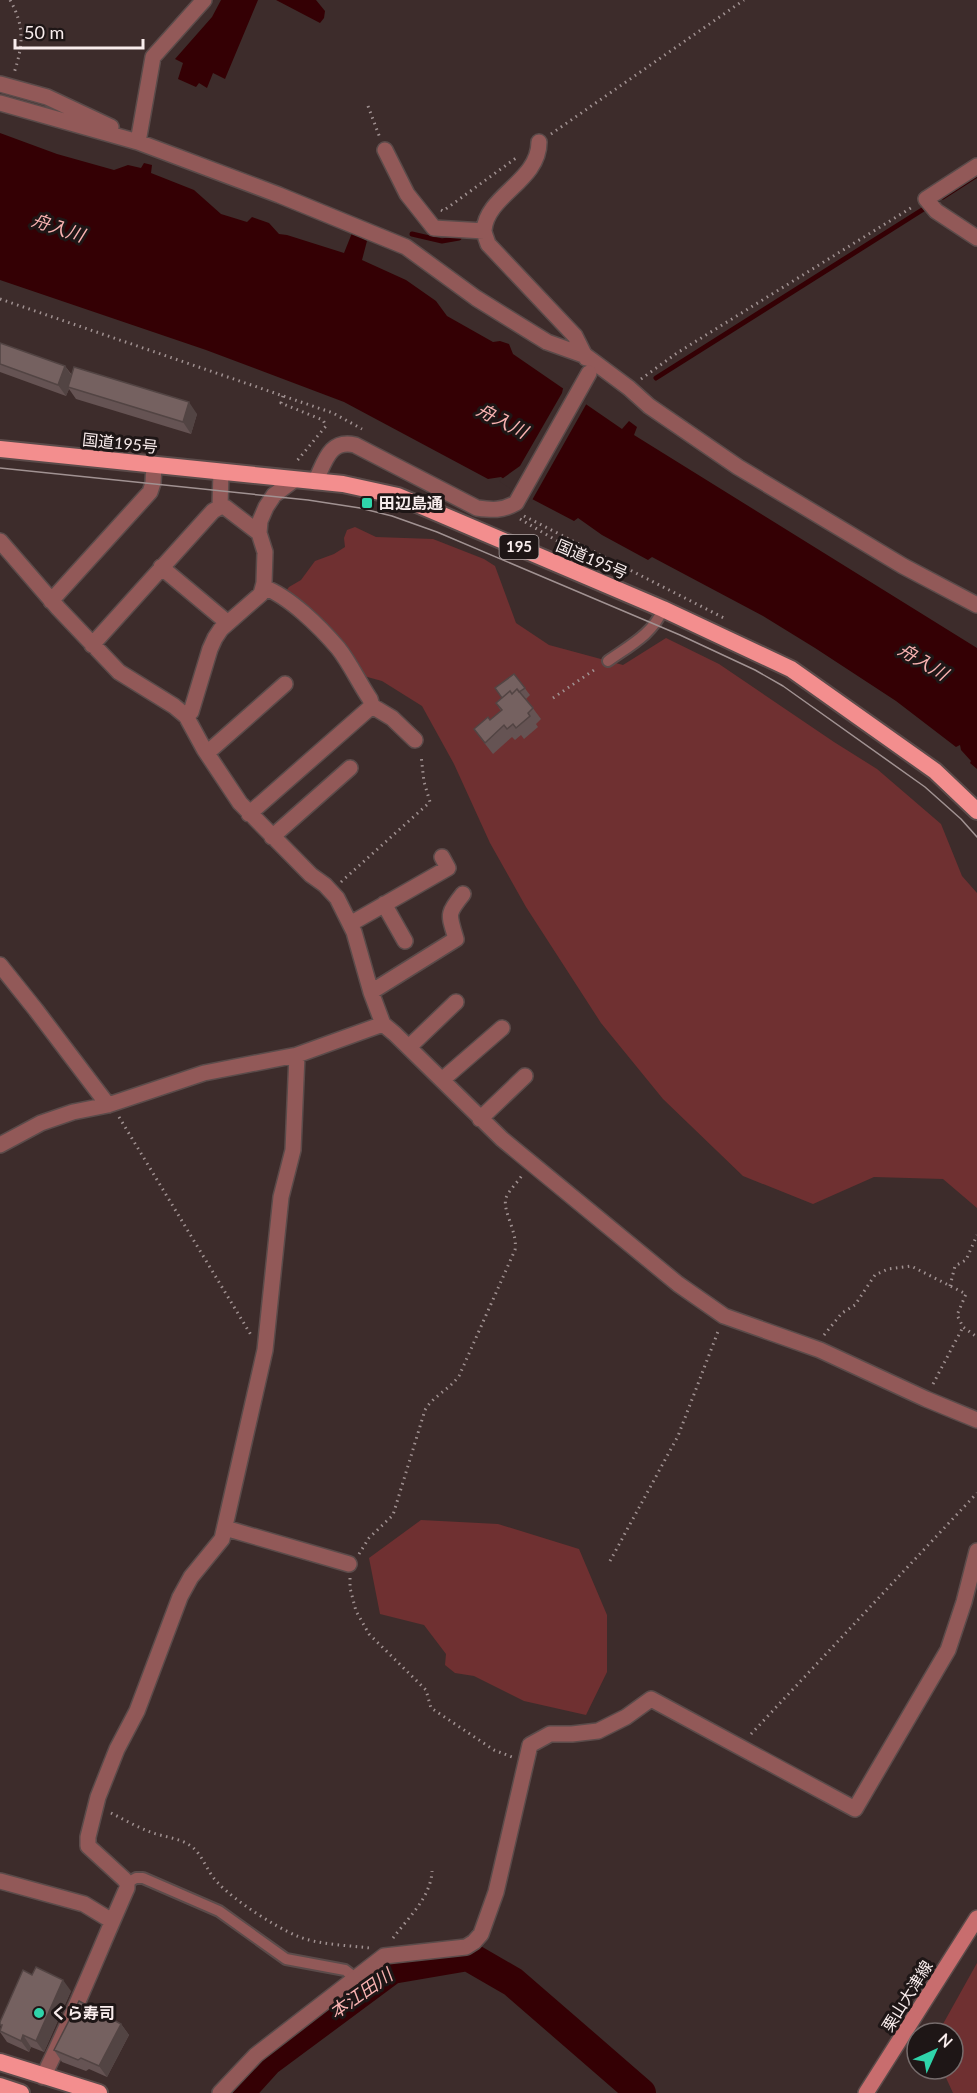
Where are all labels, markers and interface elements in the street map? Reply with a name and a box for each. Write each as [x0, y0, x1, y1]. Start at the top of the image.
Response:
scale bar [15, 12, 142, 50]
text: 50 m [24, 21, 64, 43]
water label: 舟入川 [29, 208, 89, 246]
water label: 舟入川 [473, 398, 533, 443]
street label: 国道195号 [81, 429, 159, 456]
place label: 田辺島通 [379, 493, 443, 512]
marker: 田辺島通 [360, 496, 374, 510]
road number: 195 [500, 535, 538, 559]
street label: 国道195号 [554, 535, 631, 582]
water label: 舟入川 [895, 638, 954, 686]
street label: 栗山大津線 [877, 1957, 936, 2035]
water label: 本江田川 [325, 1962, 398, 2023]
place label: くら寿司 [51, 2003, 115, 2022]
marker: くら寿司 [32, 2006, 46, 2020]
north arrow [905, 2021, 965, 2081]
text: N [935, 2029, 957, 2051]

